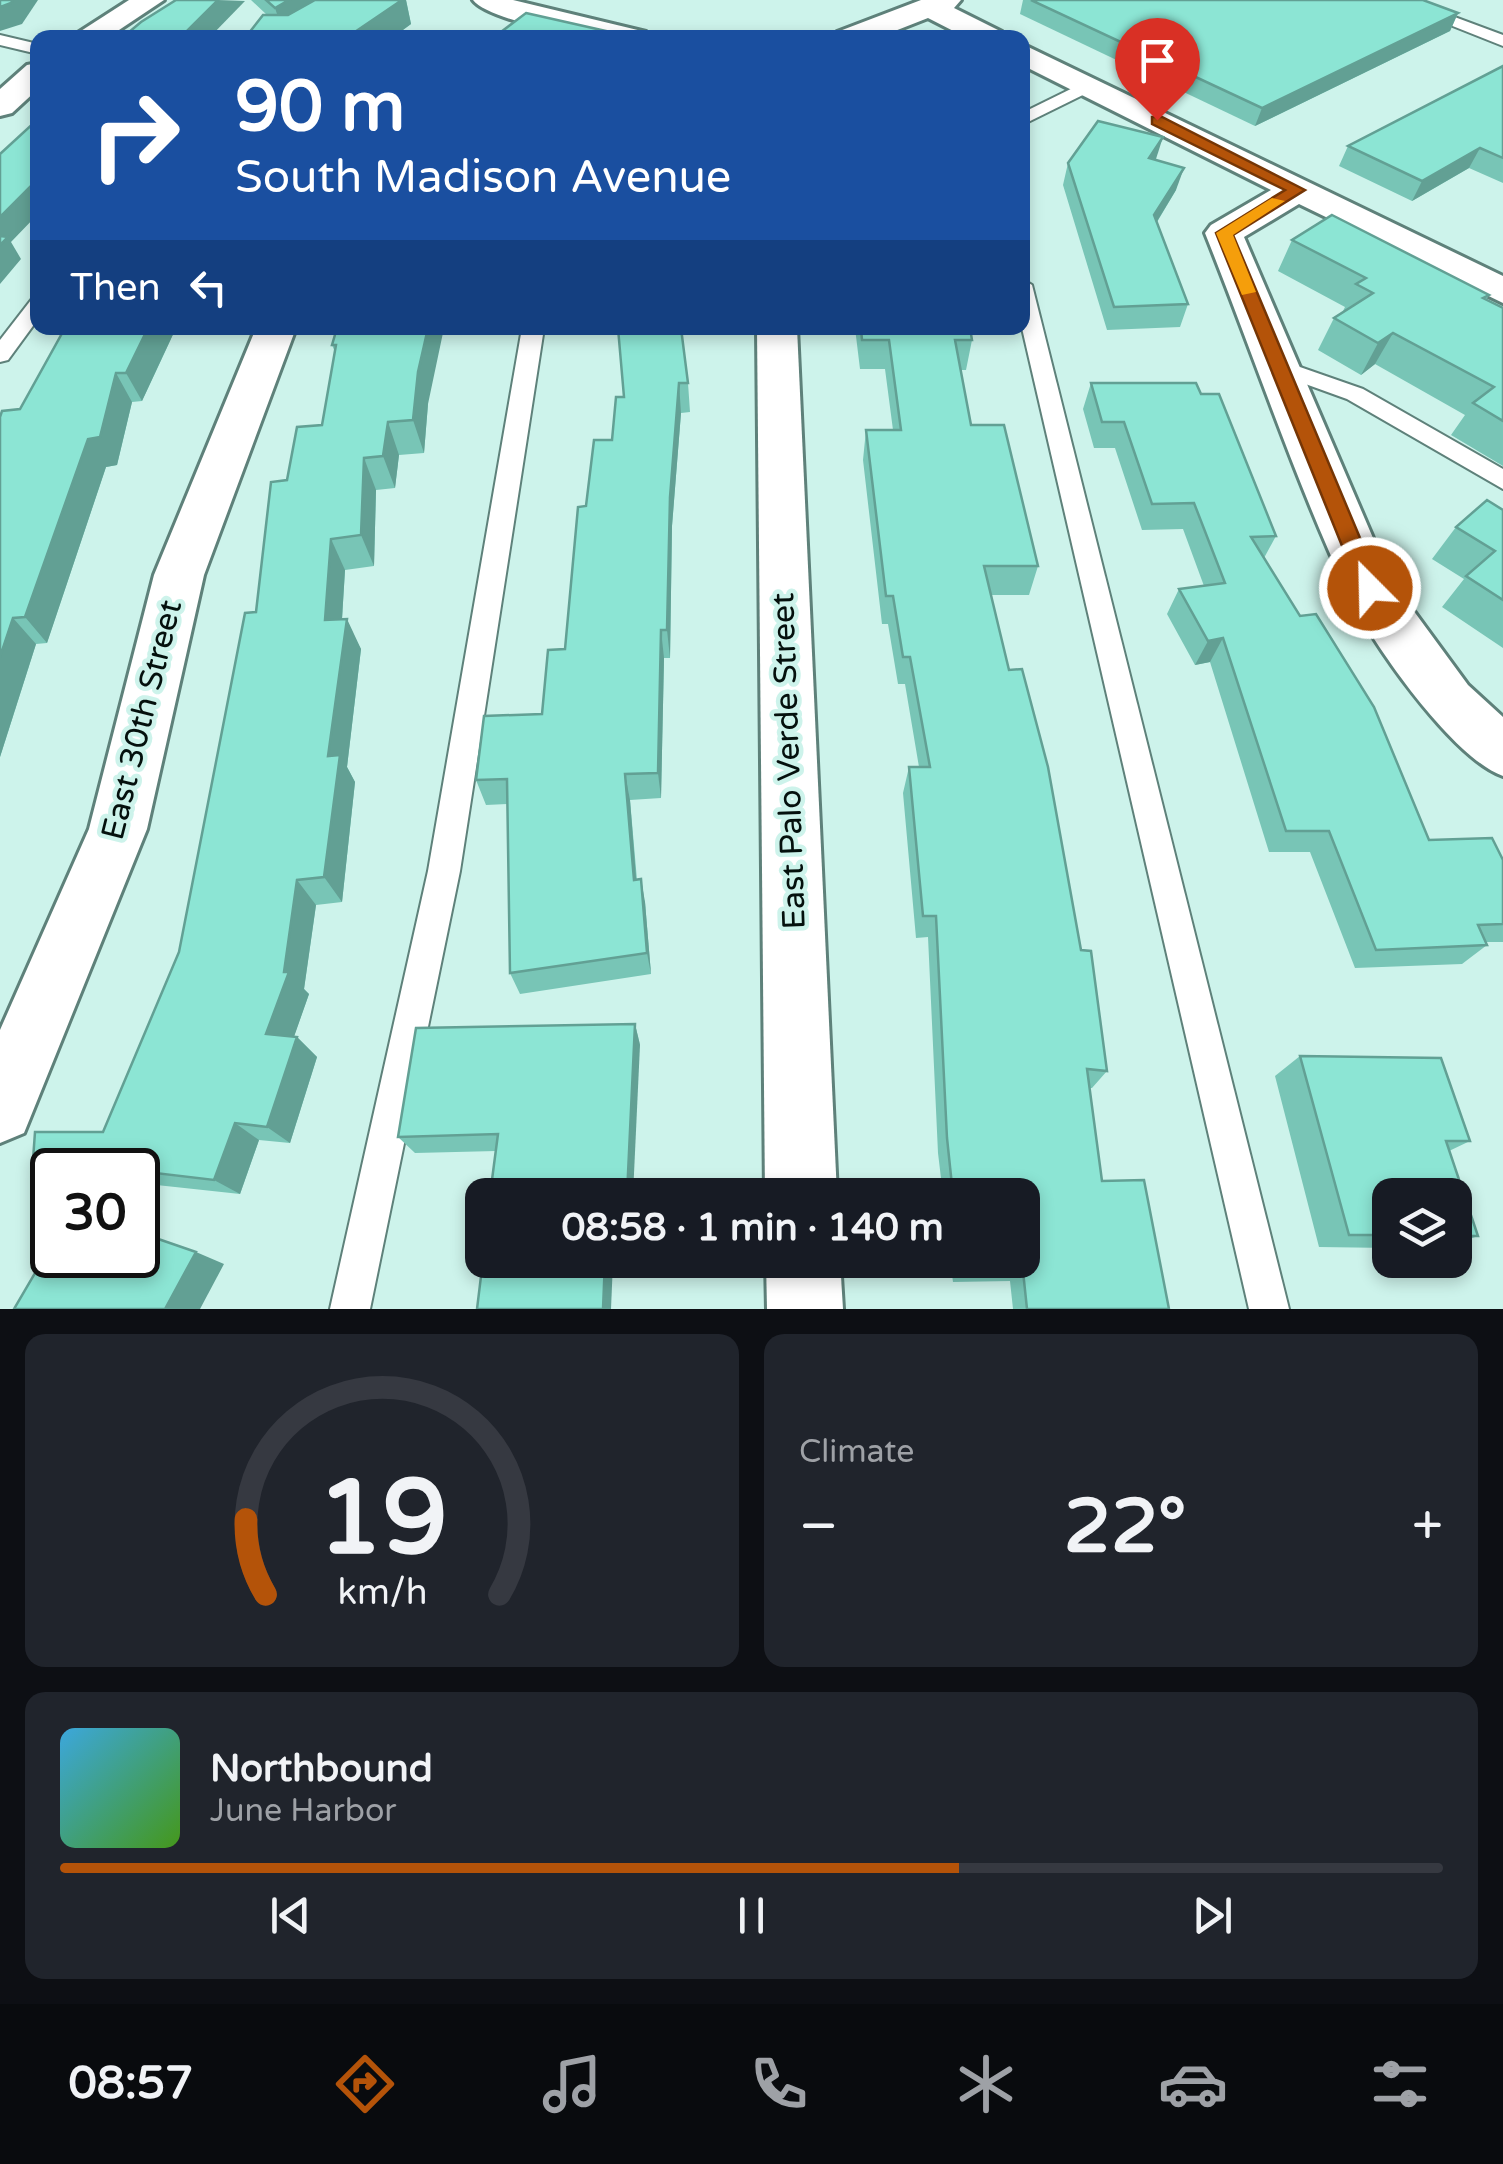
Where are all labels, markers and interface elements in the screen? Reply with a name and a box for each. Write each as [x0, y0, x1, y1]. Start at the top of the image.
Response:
pin [1115, 18, 1200, 121]
icon: arrive [1130, 33, 1185, 88]
text: 90 m [235, 66, 405, 150]
icon: right [70, 70, 200, 200]
text: South Madison Avenue [235, 151, 731, 205]
icon: left [181, 260, 236, 315]
text: Then [70, 265, 161, 311]
position arrow [1318, 536, 1422, 640]
street label: East Palo Verde Street [764, 592, 814, 930]
street label: East 30th Street [94, 596, 190, 844]
speed limit sign: 30 [30, 1148, 160, 1278]
map controls [1372, 1178, 1472, 1278]
button: layers [1372, 1178, 1472, 1278]
text: 08:58 · 1 min · 140 m [561, 1205, 944, 1251]
text: Climate [799, 1433, 914, 1471]
text: 19 [317, 1457, 447, 1582]
text: 22° [1064, 1482, 1186, 1572]
text: − [799, 1494, 838, 1560]
text: + [1412, 1494, 1443, 1560]
text: km/h [337, 1571, 427, 1614]
text: Northbound [210, 1746, 433, 1792]
text: June Harbor [210, 1792, 397, 1830]
icon: previous [263, 1888, 318, 1943]
icon: pause [724, 1888, 779, 1943]
icon: next [1185, 1888, 1240, 1943]
icon: directions [330, 2049, 400, 2119]
icon: music [537, 2049, 607, 2119]
icon: phone [744, 2049, 814, 2119]
icon: climate [951, 2049, 1021, 2119]
icon: car [1158, 2049, 1228, 2119]
icon: filters [1365, 2049, 1435, 2119]
text: 08:57 [68, 2057, 193, 2111]

